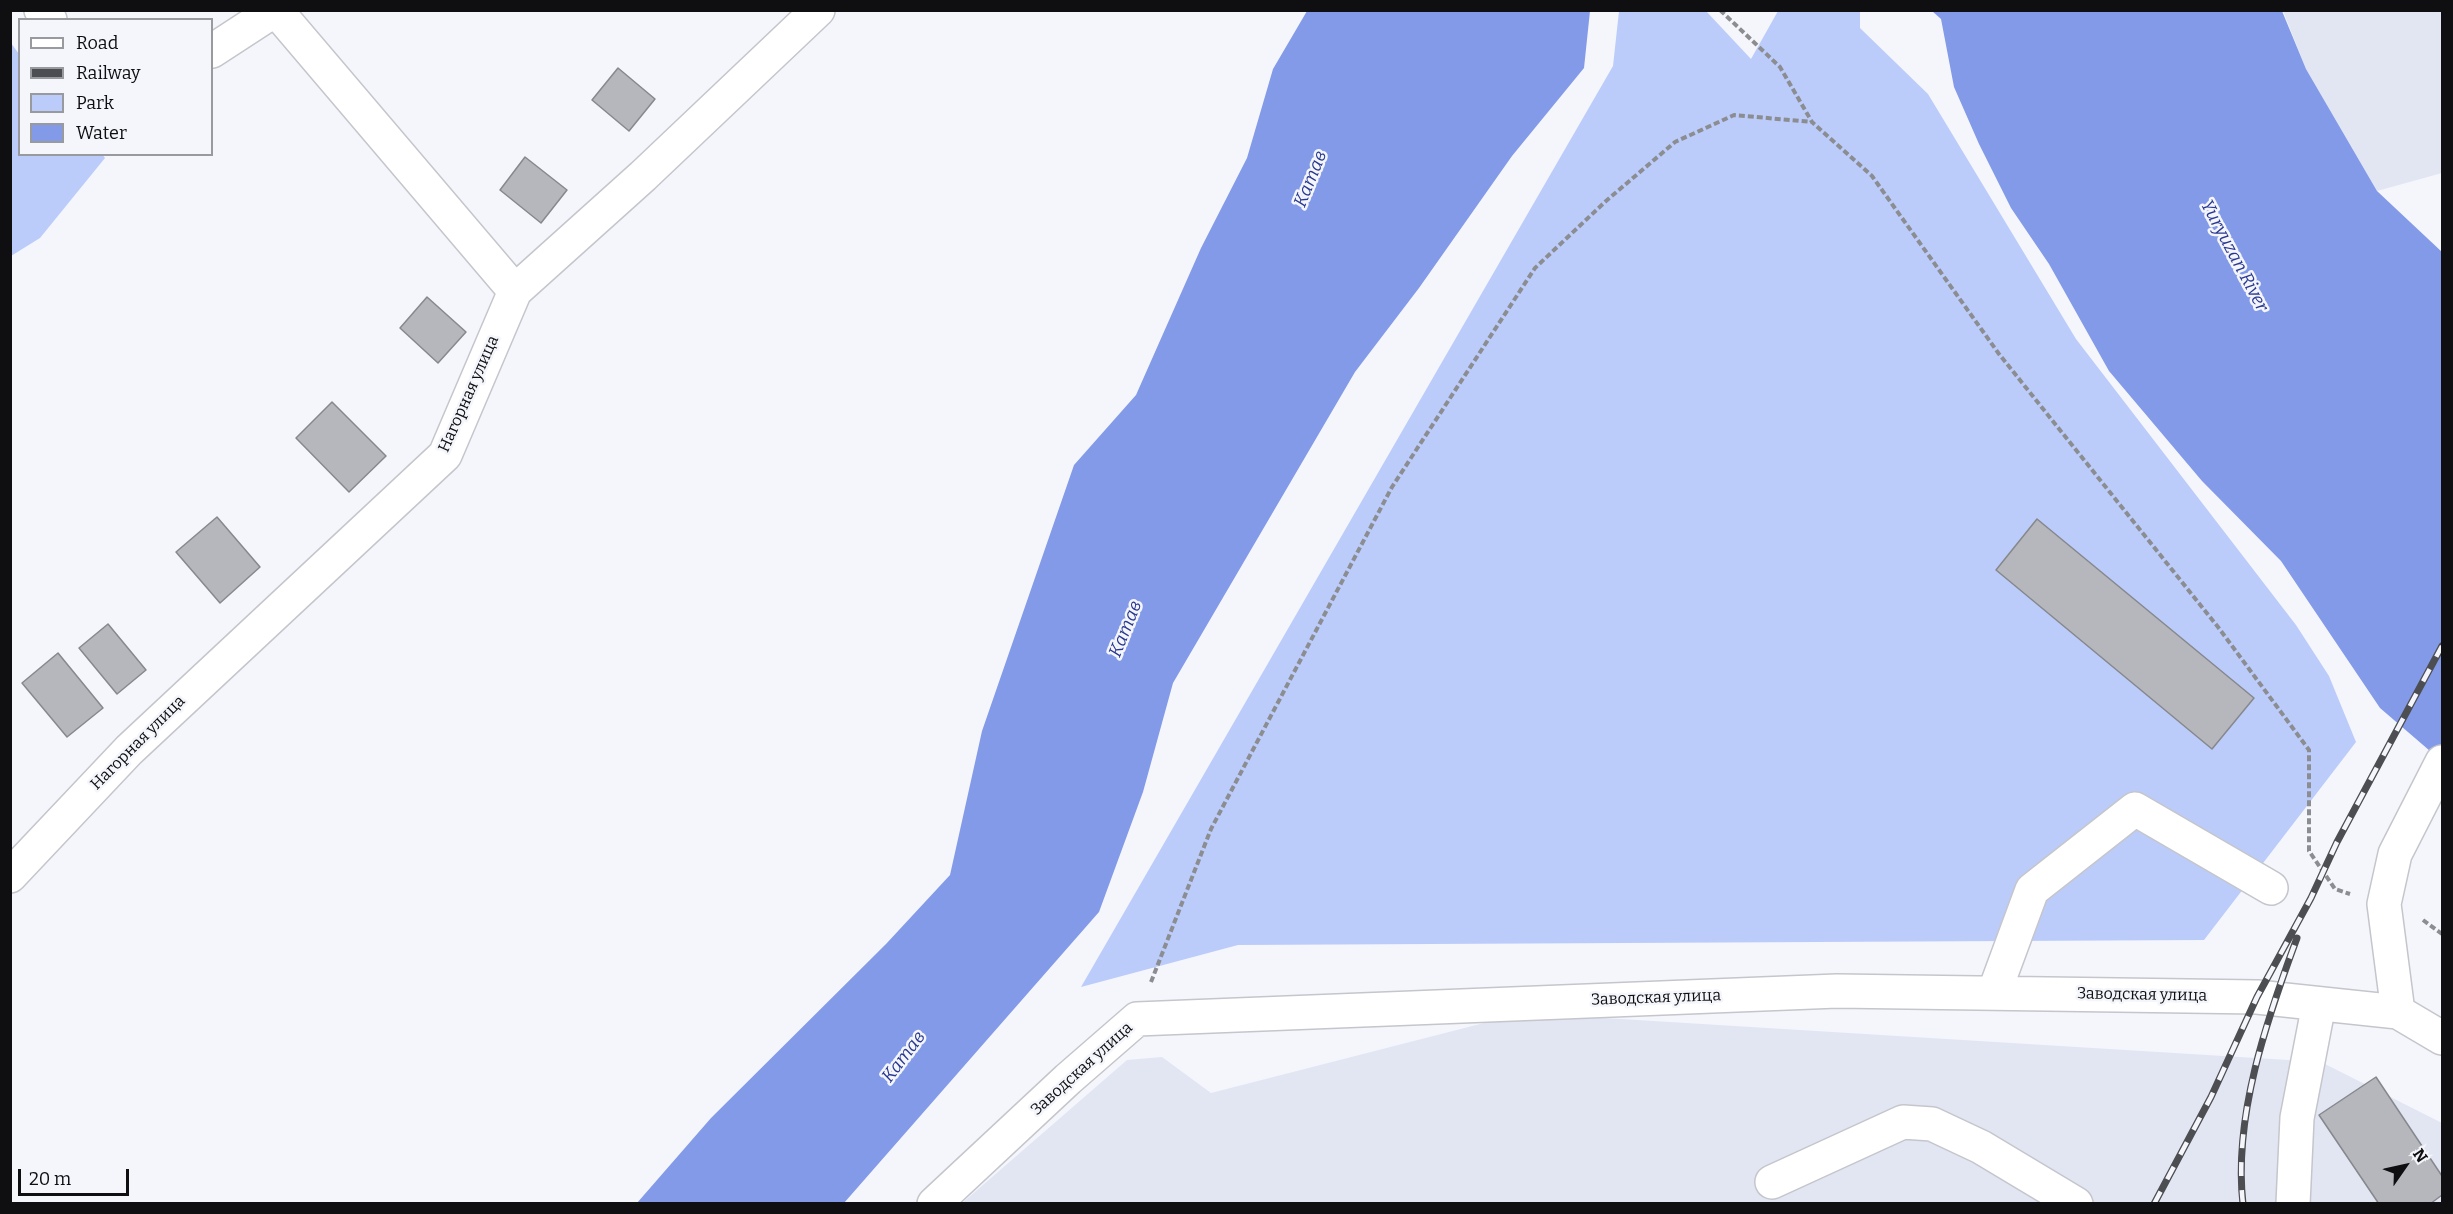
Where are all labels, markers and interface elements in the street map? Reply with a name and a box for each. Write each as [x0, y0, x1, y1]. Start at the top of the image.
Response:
legend [18, 18, 213, 156]
text: Road [76, 32, 118, 54]
text: Railway [76, 62, 140, 84]
text: Park [76, 92, 114, 114]
text: Water [76, 122, 127, 144]
water label: Катав [1290, 148, 1332, 210]
water label: Yuryuzan River [2196, 196, 2272, 316]
street label: Нагорная улица [435, 333, 503, 455]
water label: Катав [1105, 598, 1147, 660]
street label: Нагорная улица [87, 692, 189, 794]
street label: Заводская улица [2077, 984, 2207, 1006]
street label: Заводская улица [1591, 986, 1721, 1010]
street label: Заводская улица [1027, 1018, 1137, 1120]
water label: Катав [878, 1027, 930, 1087]
north arrow [2375, 1136, 2435, 1196]
text: N [2409, 1145, 2432, 1166]
scale bar [21, 1157, 132, 1195]
text: 20 m [29, 1168, 71, 1190]

